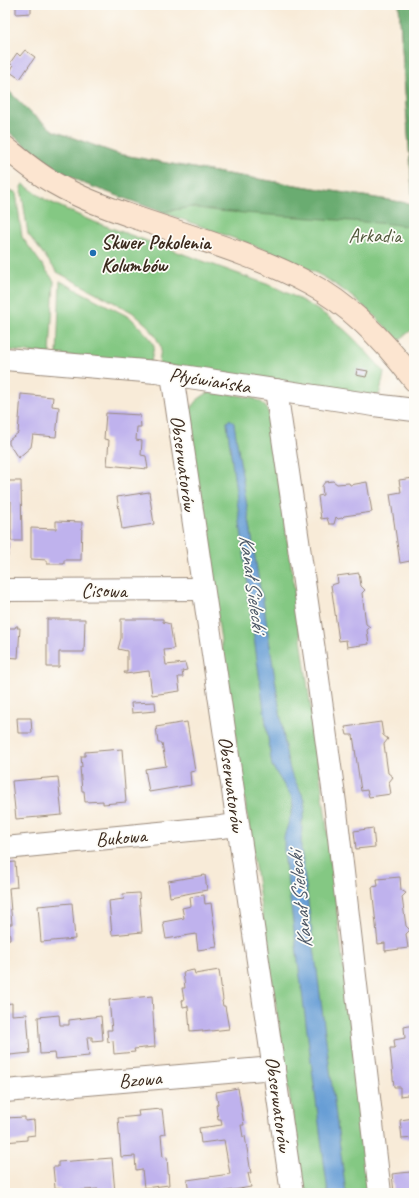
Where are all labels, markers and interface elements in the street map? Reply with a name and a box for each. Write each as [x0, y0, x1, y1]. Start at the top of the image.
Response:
park label: Arkadia [349, 223, 403, 248]
place label: Skwer Pokolenia Kolumbów [101, 230, 212, 278]
marker: Skwer Pokolenia Kolumbów [88, 248, 98, 258]
street label: Płyćwiańska [168, 362, 254, 399]
street label: Obserwatorów [164, 414, 203, 514]
water label: Kanał Sielecki [233, 533, 273, 638]
street label: Cisowa [81, 578, 129, 603]
street label: Obserwatorów [212, 735, 251, 835]
street label: Bukowa [95, 823, 149, 852]
water label: Kanał Sielecki [281, 845, 318, 950]
street label: Obserwatorów [259, 1055, 298, 1155]
street label: Bzowa [118, 1065, 164, 1094]

